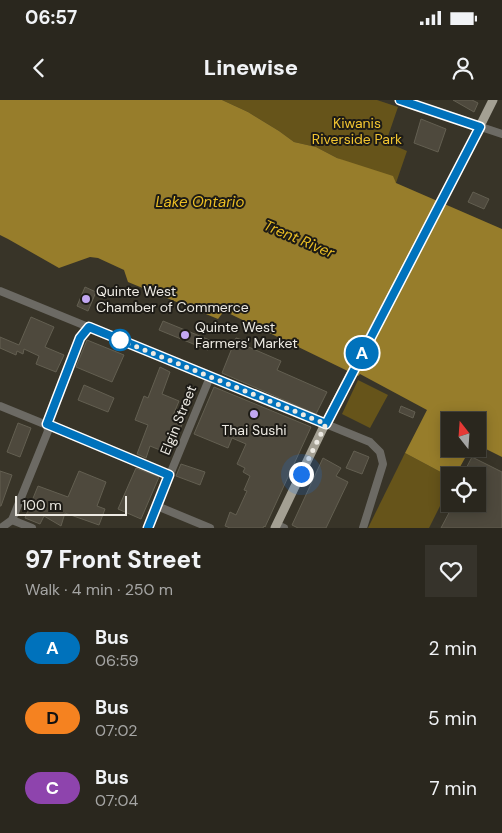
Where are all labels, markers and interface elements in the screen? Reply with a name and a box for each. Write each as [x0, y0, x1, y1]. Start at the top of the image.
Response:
text: 06:57 [25, 5, 77, 30]
text: Linewise [204, 53, 298, 82]
icon: back [25, 54, 53, 82]
icon: person [449, 54, 477, 82]
park label: Kiwanis Riverside Park [312, 114, 402, 148]
water label: Lake Ontario [156, 192, 244, 212]
water label: Trent River [261, 215, 338, 263]
place label: Quinte West Chamber of Commerce [96, 282, 249, 316]
marker: Quinte West Chamber of Commerce [80, 293, 92, 305]
place label: Quinte West Farmers' Market [195, 318, 298, 352]
unlabelled marker [109, 329, 131, 351]
marker: Quinte West Farmers' Market [179, 329, 191, 341]
line badge: A [346, 337, 378, 369]
text: A [356, 341, 368, 365]
street label: Elgin Street [156, 382, 200, 458]
marker: Thai Sushi [248, 408, 260, 420]
north arrow [441, 412, 486, 458]
map controls [441, 412, 486, 512]
place label: Thai Sushi [221, 421, 287, 439]
your location [289, 462, 314, 487]
button: locate [441, 467, 486, 512]
scale bar [15, 493, 128, 516]
text: 100 m [22, 496, 62, 514]
text: 97 Front Street [25, 544, 201, 575]
button: heart [425, 545, 477, 597]
text: Walk · 4 min · 250 m [25, 579, 173, 600]
text: Bus [95, 625, 129, 650]
text: A [46, 636, 59, 660]
text: 2 min [429, 636, 477, 661]
text: 06:59 [95, 650, 139, 671]
text: Bus [95, 695, 129, 720]
text: D [46, 706, 59, 730]
text: 5 min [428, 706, 477, 731]
text: 07:02 [95, 720, 138, 741]
text: Bus [95, 765, 129, 790]
text: C [46, 776, 59, 800]
text: 7 min [429, 776, 477, 801]
text: 07:04 [95, 790, 138, 811]

